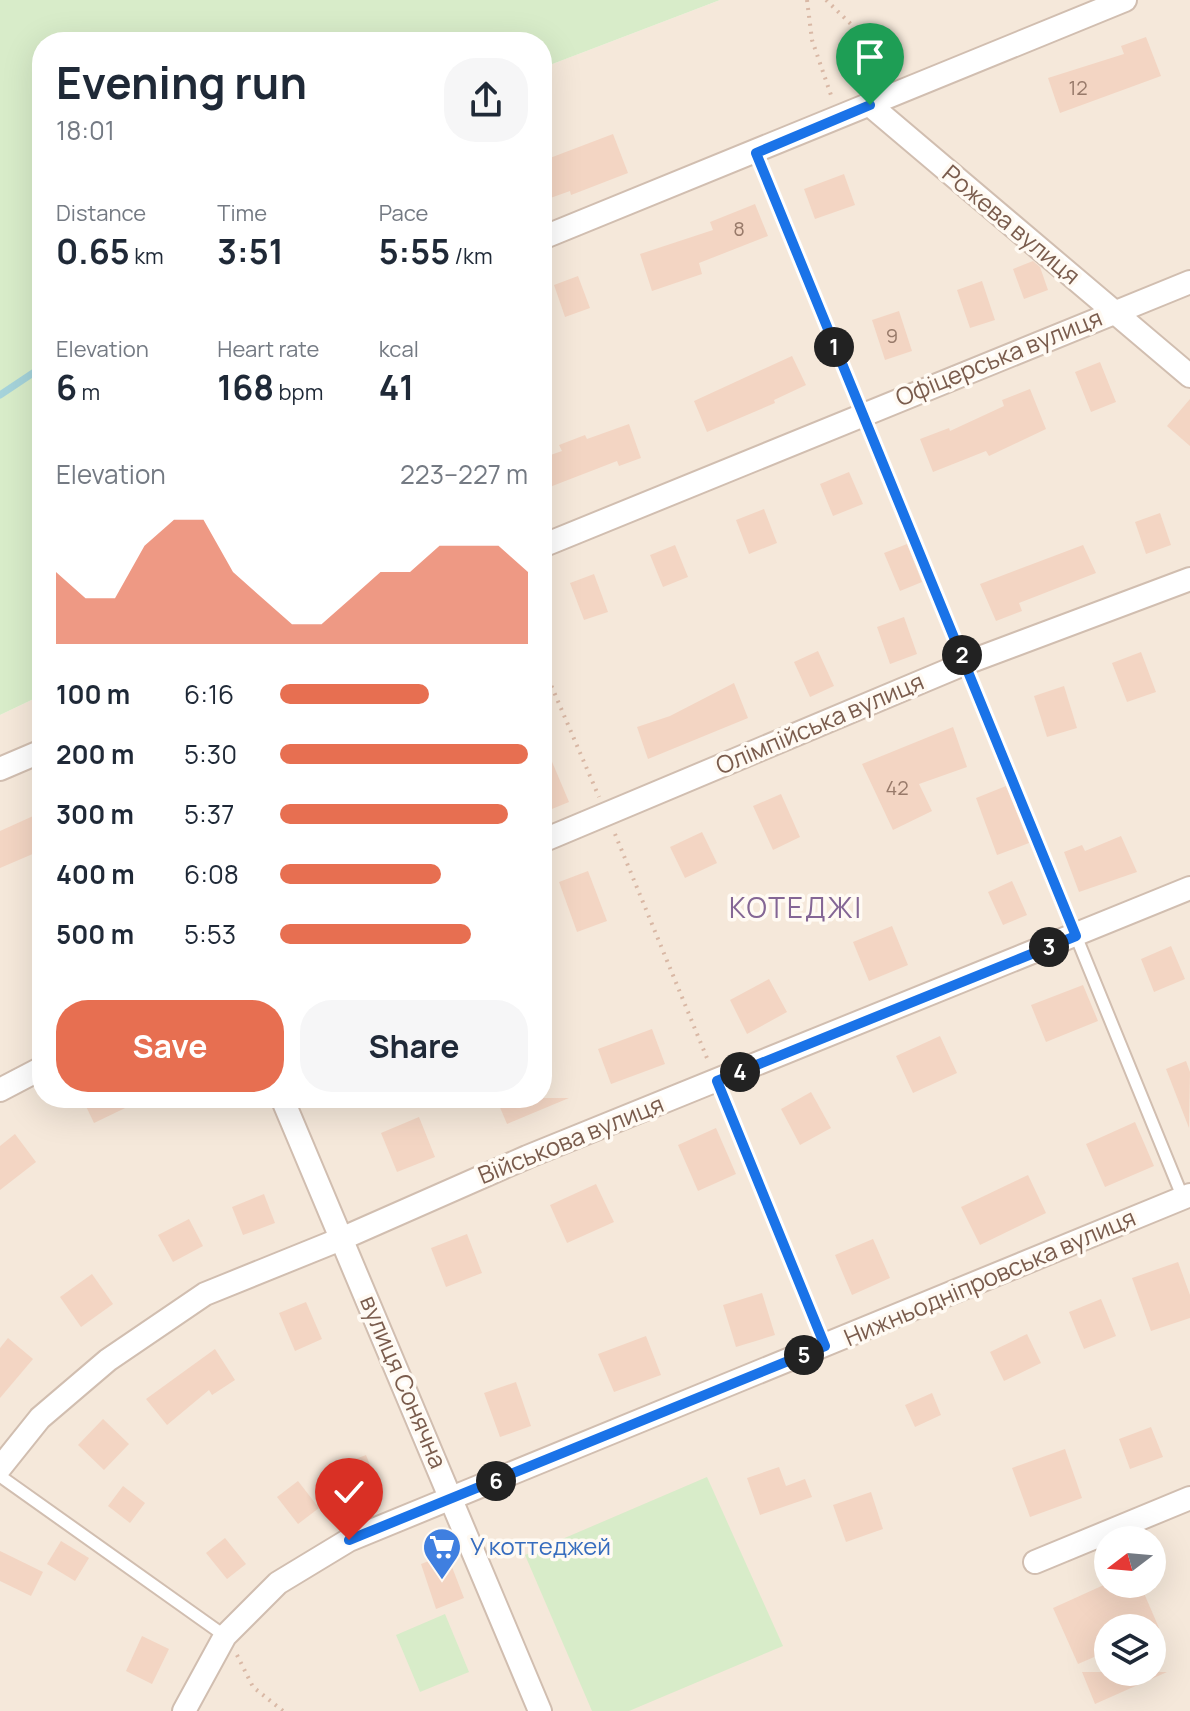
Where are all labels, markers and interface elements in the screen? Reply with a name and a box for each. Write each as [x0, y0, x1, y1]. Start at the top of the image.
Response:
pin [836, 23, 904, 105]
icon: arrive [848, 35, 892, 79]
text: Evening run [56, 52, 307, 112]
button: share [444, 58, 528, 142]
house number: 12 [1068, 74, 1088, 101]
text: 18:01 [56, 112, 115, 148]
street label: Рожева вулиця [936, 156, 1088, 291]
text: Distance [56, 198, 146, 228]
text: Time [217, 198, 267, 228]
text: Pace [379, 198, 428, 228]
house number: 8 [733, 215, 745, 242]
text: 0.65 [56, 228, 130, 274]
text: 3:51 [217, 228, 284, 274]
text: 5:55 [379, 228, 450, 274]
text: km [130, 241, 164, 271]
text: /km [450, 241, 493, 271]
street label: Офіцерська вулиця [890, 300, 1107, 413]
house number: 9 [886, 322, 898, 349]
pin: 1 [814, 327, 854, 367]
text: 1 [829, 332, 839, 362]
text: Elevation [56, 334, 149, 364]
text: Heart rate [217, 334, 319, 364]
text: kcal [379, 334, 419, 364]
text: 6 [56, 364, 77, 410]
text: 168 [217, 364, 274, 410]
text: 41 [379, 364, 414, 410]
text: m [77, 377, 100, 407]
text: bpm [274, 377, 323, 407]
text: Elevation [56, 456, 166, 492]
text: 223–227 m [400, 456, 528, 492]
pin: 2 [942, 635, 982, 675]
text: 2 [955, 640, 969, 670]
street label: Олімпійська вулиця [710, 664, 929, 781]
text: 100 m [56, 676, 130, 712]
text: 6:16 [184, 676, 234, 712]
text: 200 m [56, 736, 134, 772]
text: 5:30 [184, 736, 237, 772]
house number: 42 [885, 774, 909, 801]
text: 300 m [56, 796, 134, 832]
text: 5:37 [184, 796, 234, 832]
text: 400 m [56, 856, 135, 892]
text: 6:08 [184, 856, 239, 892]
district label: КОТЕДЖІ [729, 888, 863, 926]
text: 500 m [56, 916, 134, 952]
text: 5:53 [184, 916, 236, 952]
pin: 3 [1029, 927, 1069, 967]
text: 3 [1043, 932, 1055, 962]
button: Save [56, 1000, 284, 1092]
button: Share [300, 1000, 528, 1092]
pin: 4 [720, 1052, 760, 1092]
text: 4 [733, 1057, 747, 1087]
street label: Військова вулиця [473, 1086, 668, 1191]
street label: Нижньодніпровська вулиця [839, 1200, 1140, 1353]
street label: вулиця Сонячна [353, 1290, 456, 1473]
pin: 5 [784, 1335, 824, 1375]
text: 5 [798, 1340, 810, 1370]
pin [315, 1458, 383, 1540]
pin: 6 [476, 1461, 516, 1501]
text: 6 [489, 1466, 503, 1496]
icon: check [327, 1470, 371, 1514]
supermarket icon: У коттеджей [421, 1526, 463, 1581]
north arrow [1094, 1526, 1166, 1598]
map controls [1094, 1526, 1166, 1686]
place label: У коттеджей [470, 1529, 611, 1562]
button: layers [1094, 1614, 1166, 1686]

